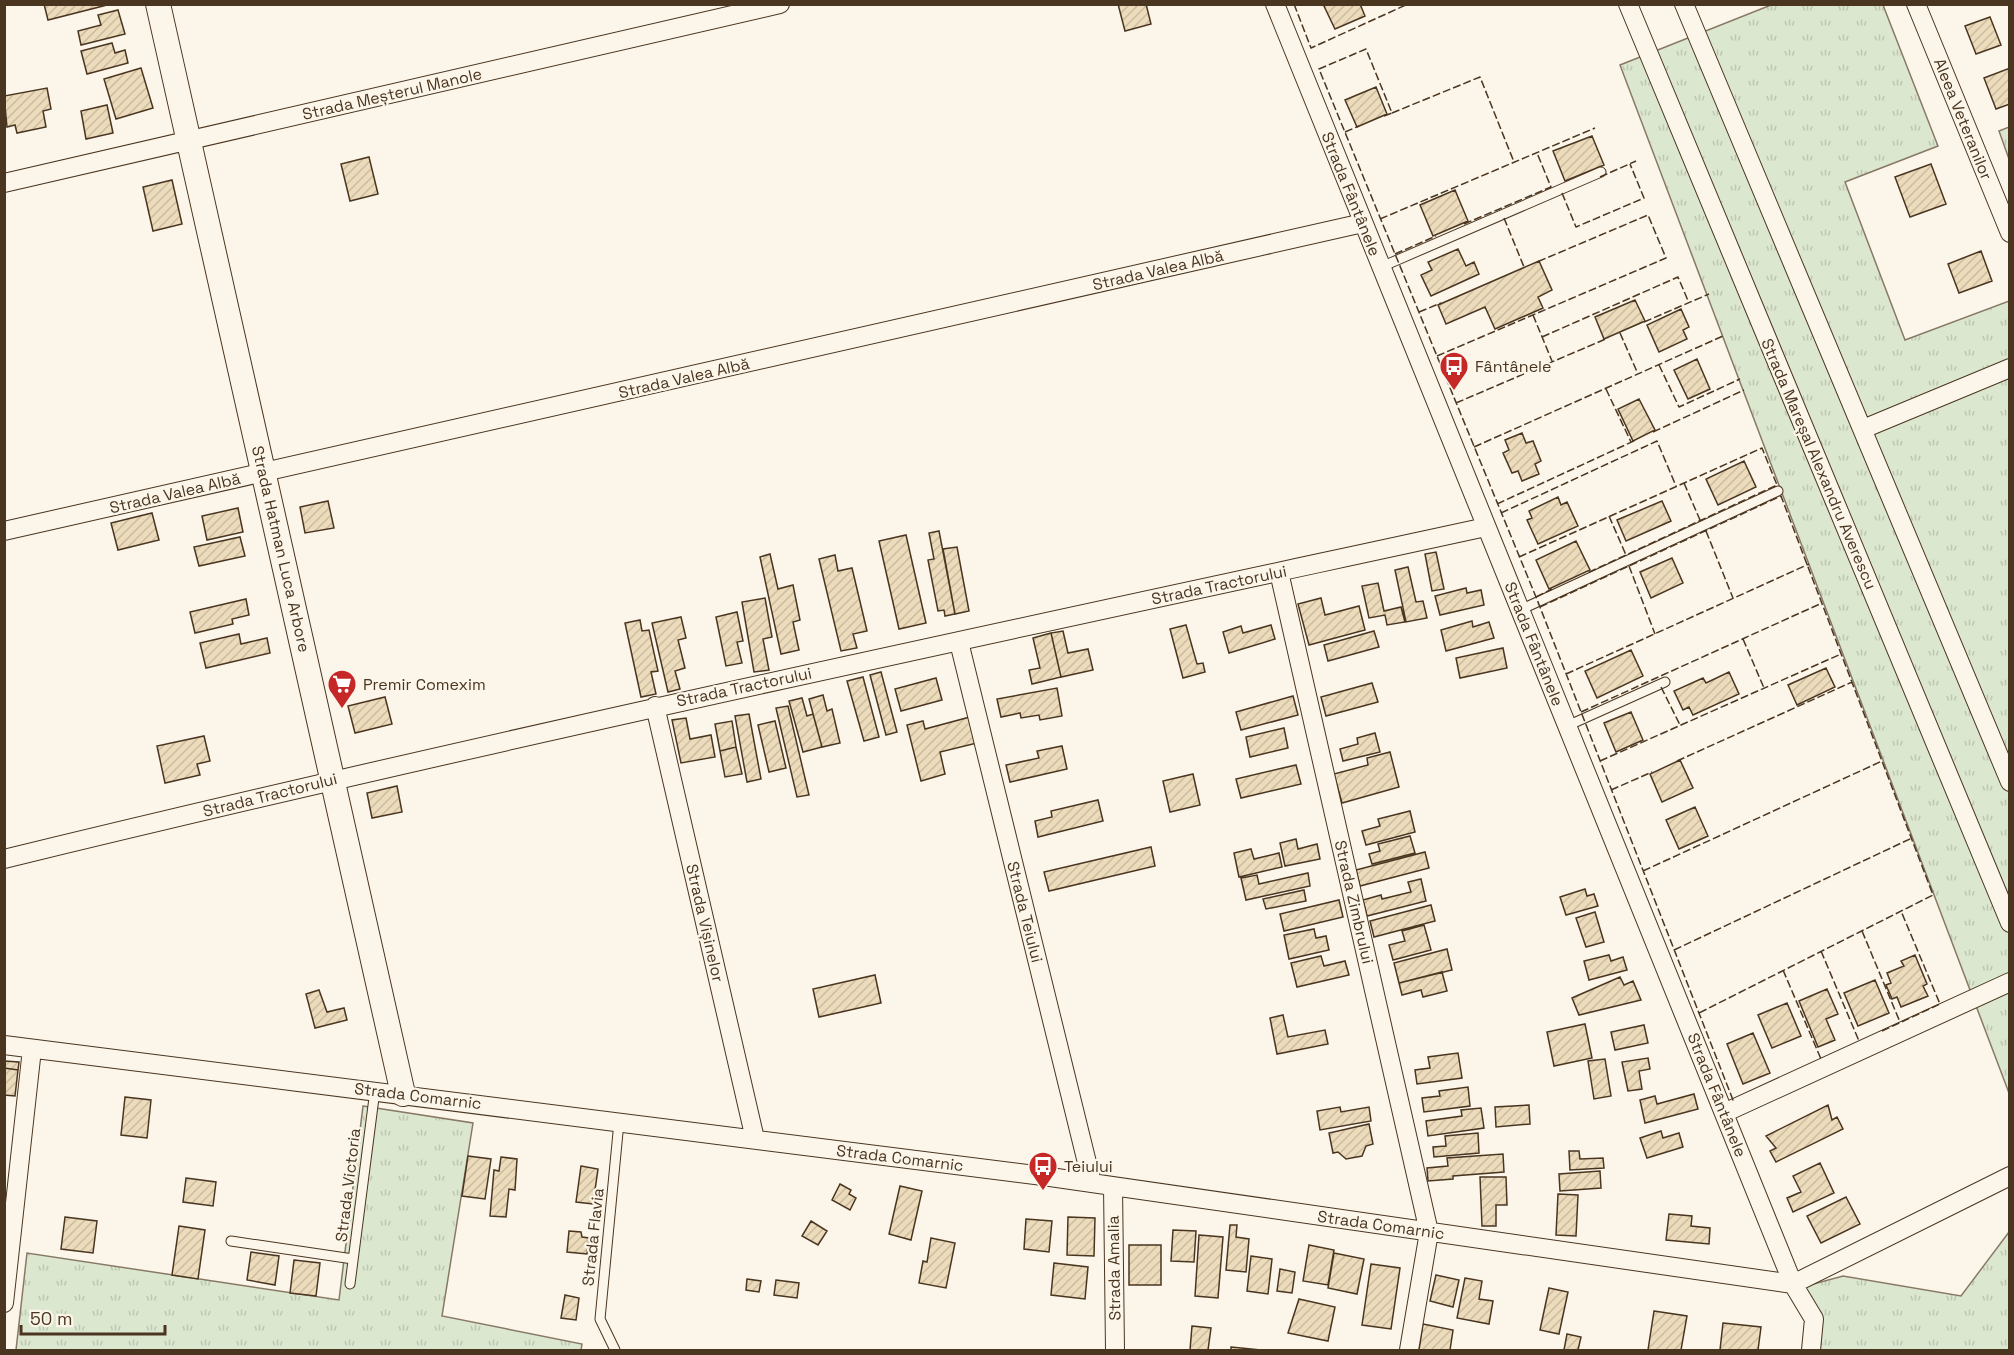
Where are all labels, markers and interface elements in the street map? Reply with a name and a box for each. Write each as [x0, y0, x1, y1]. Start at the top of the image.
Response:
street label: Aleea Veteranilor [1929, 55, 1997, 183]
street label: Strada Meșterul Manole [300, 63, 484, 125]
street label: Strada Fântânele [1317, 129, 1385, 259]
street label: Strada Valea Albă [1090, 245, 1226, 295]
street label: Strada Mareșal Alexandru Averescu [1756, 335, 1882, 593]
bus stop icon: Fântânele [1438, 350, 1470, 392]
street label: Strada Valea Albă [616, 353, 752, 403]
place label: Fântânele [1475, 356, 1552, 377]
street label: Strada Hatman Luca Arbore [247, 444, 315, 654]
street label: Strada Valea Albă [107, 468, 243, 518]
street label: Strada Tractorului [1149, 560, 1289, 610]
street label: Strada Fântânele [1500, 579, 1568, 709]
street label: Strada Tractorului [674, 662, 814, 712]
supermarket icon: Premir Comexim [326, 668, 358, 710]
place label: Premir Comexim [363, 674, 486, 695]
street label: Strada Tractorului [201, 768, 339, 822]
street label: Strada Zimbrului [1330, 838, 1378, 966]
street label: Strada Teiului [1002, 859, 1048, 965]
street label: Strada Vișinelor [681, 862, 729, 984]
street label: Strada Fântânele [1683, 1030, 1751, 1160]
street label: Strada Comarnic [353, 1078, 483, 1114]
street label: Strada Victoria [331, 1127, 365, 1243]
street label: Strada Comarnic [835, 1140, 965, 1176]
bus stop icon: Teiului [1027, 1150, 1059, 1192]
place label: Teiului [1064, 1156, 1113, 1177]
street label: Strada Flavia [577, 1187, 609, 1287]
street label: Strada Comarnic [1316, 1206, 1446, 1244]
street label: Strada Amalia [1103, 1215, 1125, 1321]
scale bar [21, 1298, 165, 1336]
text: 50 m [30, 1307, 72, 1330]

